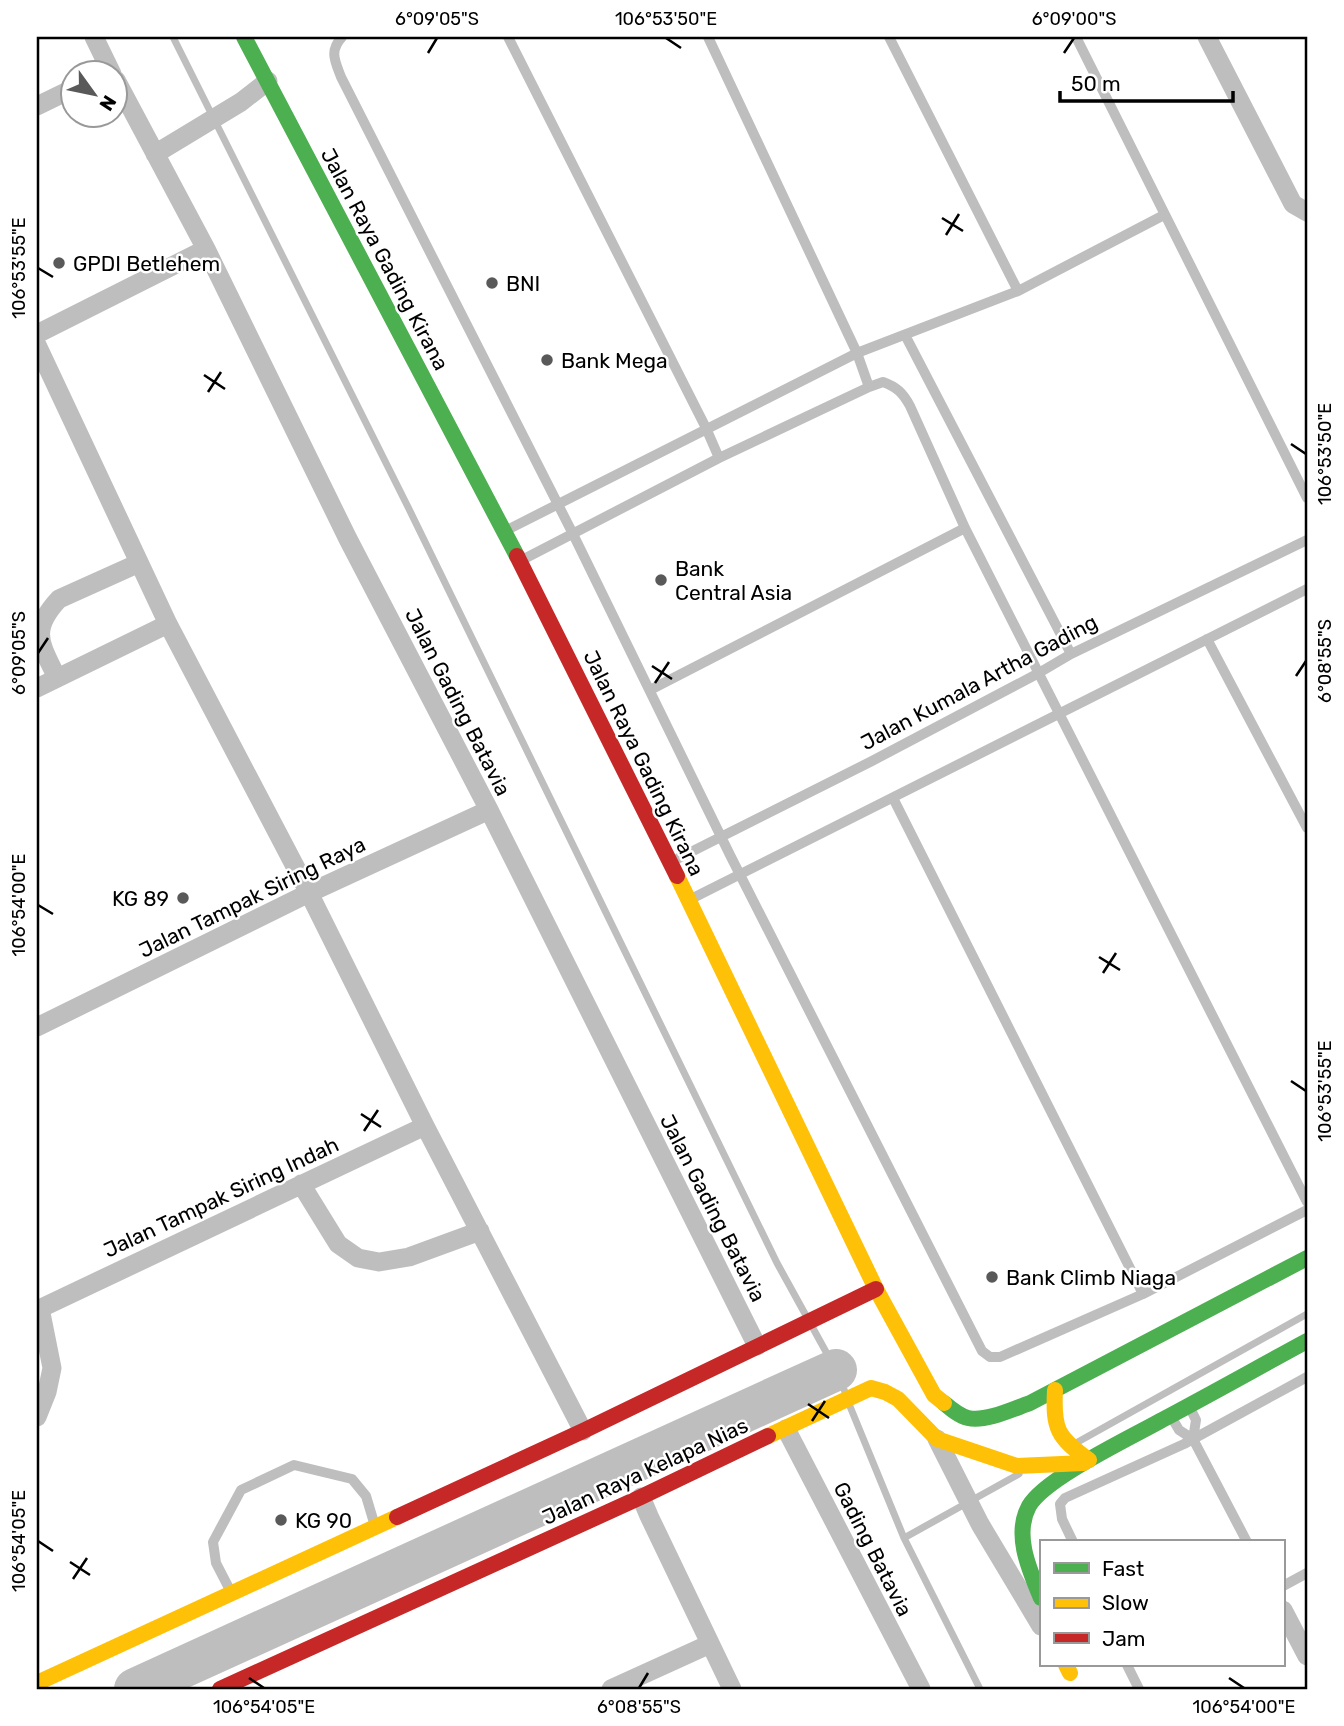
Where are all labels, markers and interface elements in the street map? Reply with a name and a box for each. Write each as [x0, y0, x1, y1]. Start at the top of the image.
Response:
text: 6°09'05"S [395, 8, 479, 30]
text: 106°53'50"E [615, 8, 717, 30]
text: 6°09'00"S [1032, 8, 1116, 30]
north arrow [60, 60, 130, 130]
scale bar [1060, 60, 1234, 104]
text: 50 m [1071, 71, 1121, 96]
text: N [94, 91, 121, 115]
street label: Jalan Raya Gading Kirana [316, 144, 454, 374]
text: 106°53'55"E [8, 217, 30, 319]
place label: GPDI Betlehem [73, 251, 220, 276]
marker: GPDI Betlehem [51, 255, 67, 271]
place label: BNI [506, 271, 540, 296]
marker: BNI [484, 275, 500, 291]
place label: Bank Mega [561, 348, 668, 373]
marker: Bank Mega [539, 352, 555, 368]
text: 106°53'50"E [1314, 403, 1336, 505]
place label: Bank Central Asia [675, 556, 792, 605]
marker: Bank Central Asia [653, 572, 669, 588]
street label: Jalan Gading Batavia [400, 604, 516, 800]
street label: Jalan Kumala Artha Gading [856, 609, 1102, 755]
text: 6°09'05"S [8, 611, 30, 695]
text: 6°08'55"S [1314, 619, 1336, 703]
street label: Jalan Raya Gading Kirana [578, 646, 710, 880]
street label: Jalan Tampak Siring Raya [135, 831, 369, 963]
text: 106°54'00"E [8, 854, 30, 956]
place label: KG 89 [112, 886, 169, 911]
marker: KG 89 [175, 890, 191, 906]
text: 106°53'55"E [1314, 1040, 1336, 1142]
street label: Jalan Gading Batavia [655, 1110, 771, 1306]
street label: Jalan Tampak Siring Indah [100, 1132, 342, 1262]
place label: Bank Climb Niaga [1006, 1265, 1176, 1290]
marker: Bank Climb Niaga [984, 1269, 1000, 1285]
street label: Jalan Raya Kelapa Nias [538, 1412, 752, 1530]
street label: Gading Batavia [828, 1478, 918, 1620]
text: 106°54'05"E [8, 1490, 30, 1592]
place label: KG 90 [295, 1508, 352, 1533]
marker: KG 90 [273, 1512, 289, 1528]
legend [1040, 1540, 1284, 1666]
text: Fast [1102, 1556, 1144, 1581]
text: Slow [1102, 1590, 1149, 1615]
text: Jam [1102, 1626, 1146, 1651]
text: 106°54'05"E [213, 1696, 315, 1718]
text: 6°08'55"S [597, 1696, 681, 1718]
text: 106°54'00"E [1193, 1696, 1295, 1718]

